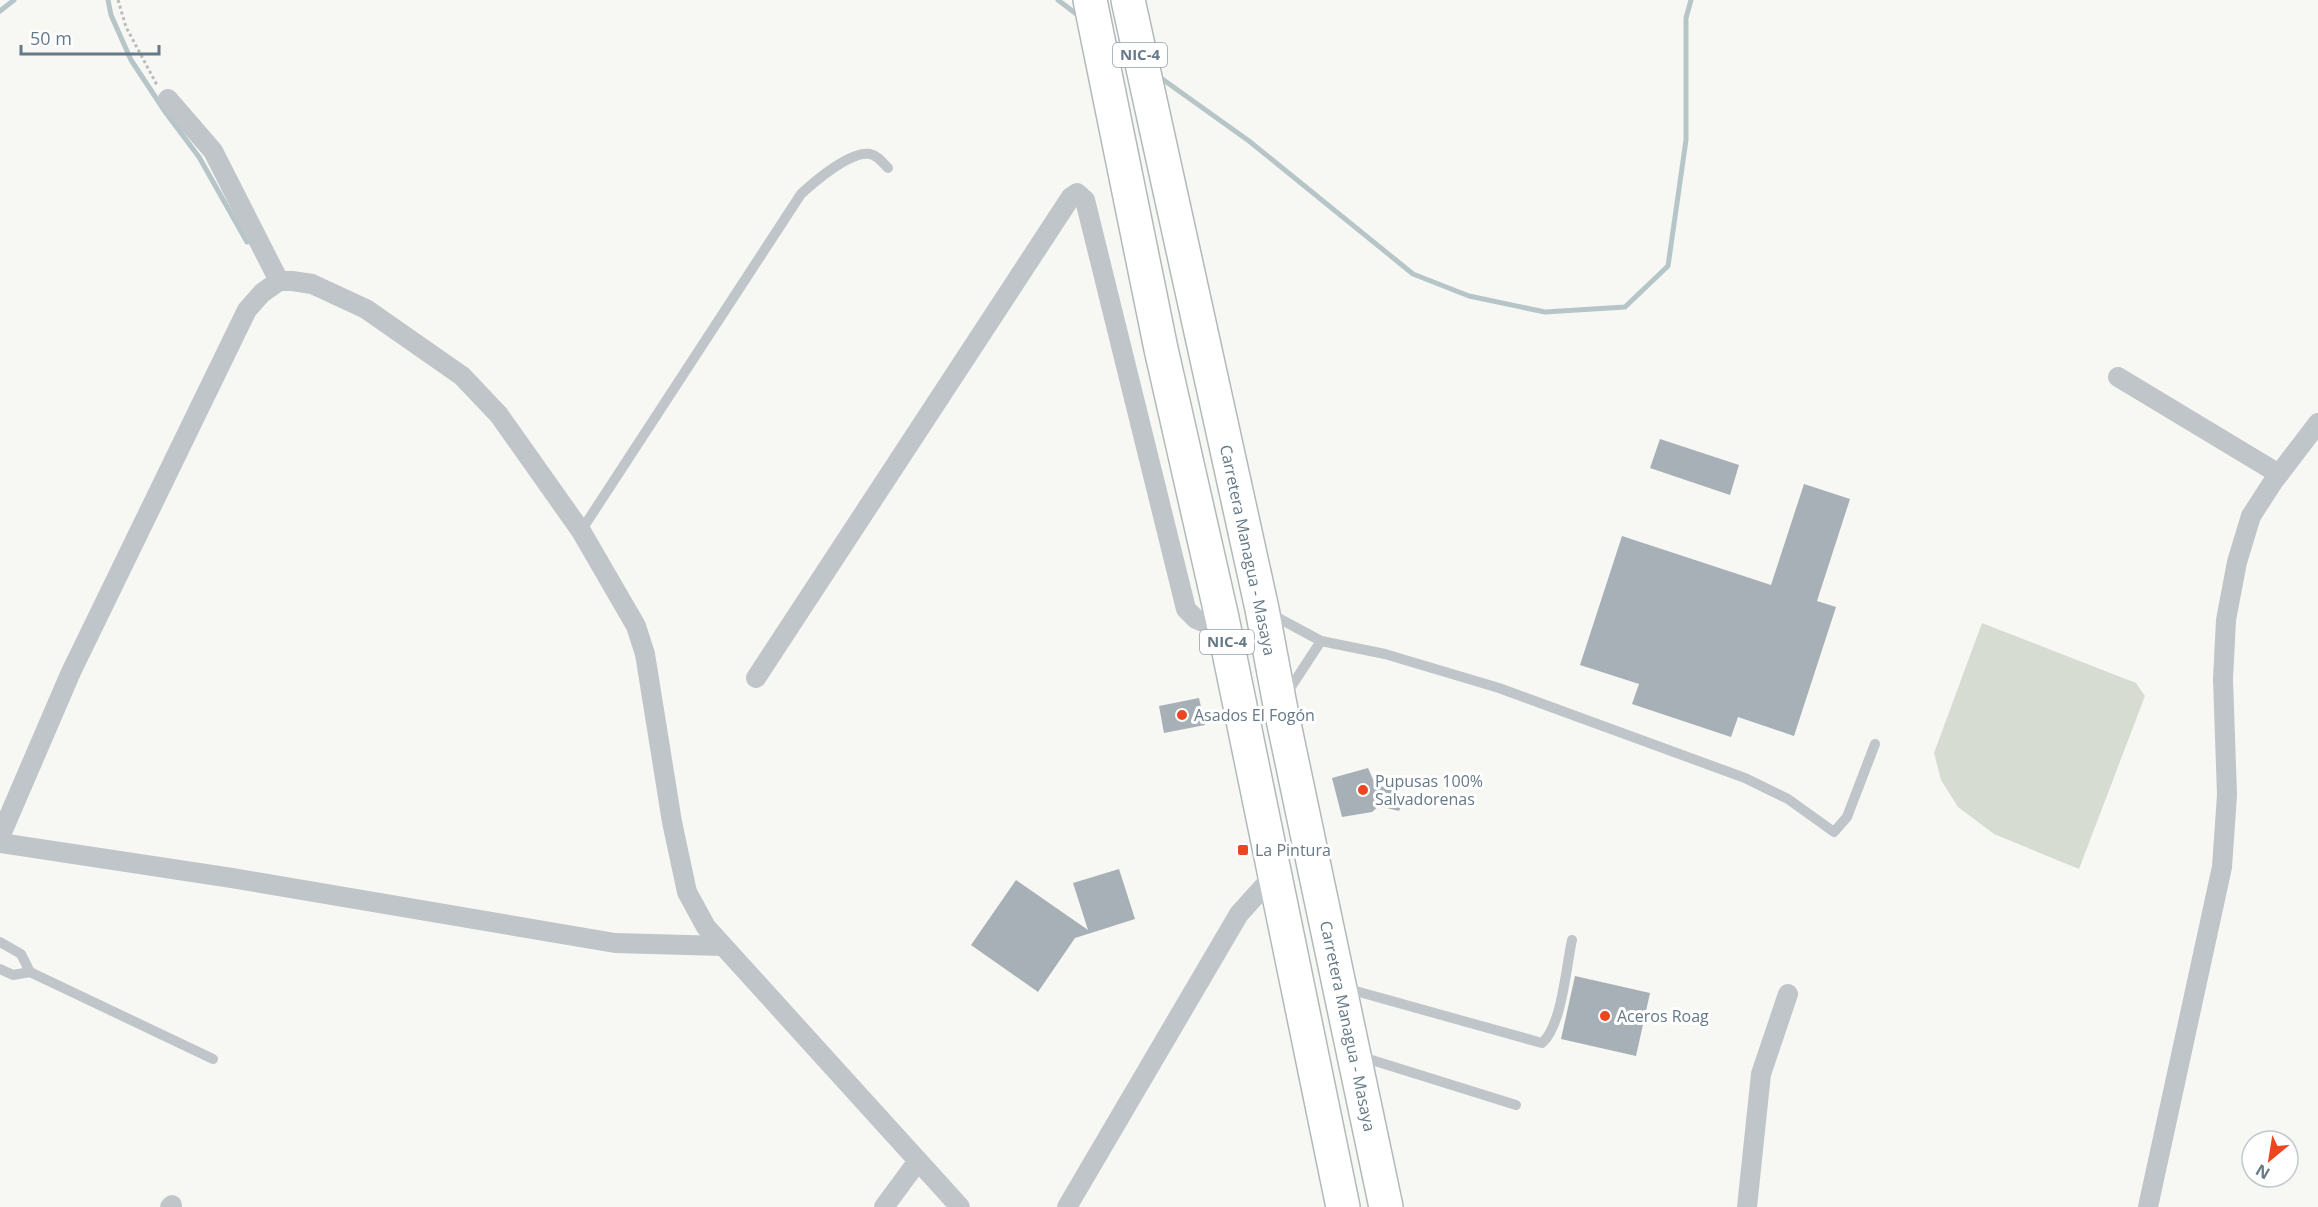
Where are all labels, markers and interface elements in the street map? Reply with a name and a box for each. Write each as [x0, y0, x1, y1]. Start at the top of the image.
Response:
scale bar [21, 18, 159, 56]
text: 50 m [30, 26, 72, 50]
road number: NIC-4 [1113, 43, 1167, 67]
street label: Carretera Managua - Masaya [1215, 443, 1281, 657]
road number: NIC-4 [1200, 630, 1254, 654]
place label: Asados El Fogón [1194, 704, 1315, 726]
marker: Asados El Fogón [1175, 708, 1189, 722]
place label: Pupusas 100% Salvadorenas [1375, 770, 1483, 810]
marker: Pupusas 100% Salvadorenas [1356, 783, 1370, 797]
place label: La Pintura [1255, 839, 1331, 861]
marker: La Pintura [1236, 843, 1250, 857]
street label: Carretera Managua - Masaya [1315, 919, 1381, 1133]
place label: Aceros Roag [1617, 1005, 1709, 1027]
marker: Aceros Roag [1598, 1009, 1612, 1023]
north arrow [2240, 1129, 2300, 1189]
text: N [2251, 1159, 2274, 1185]

